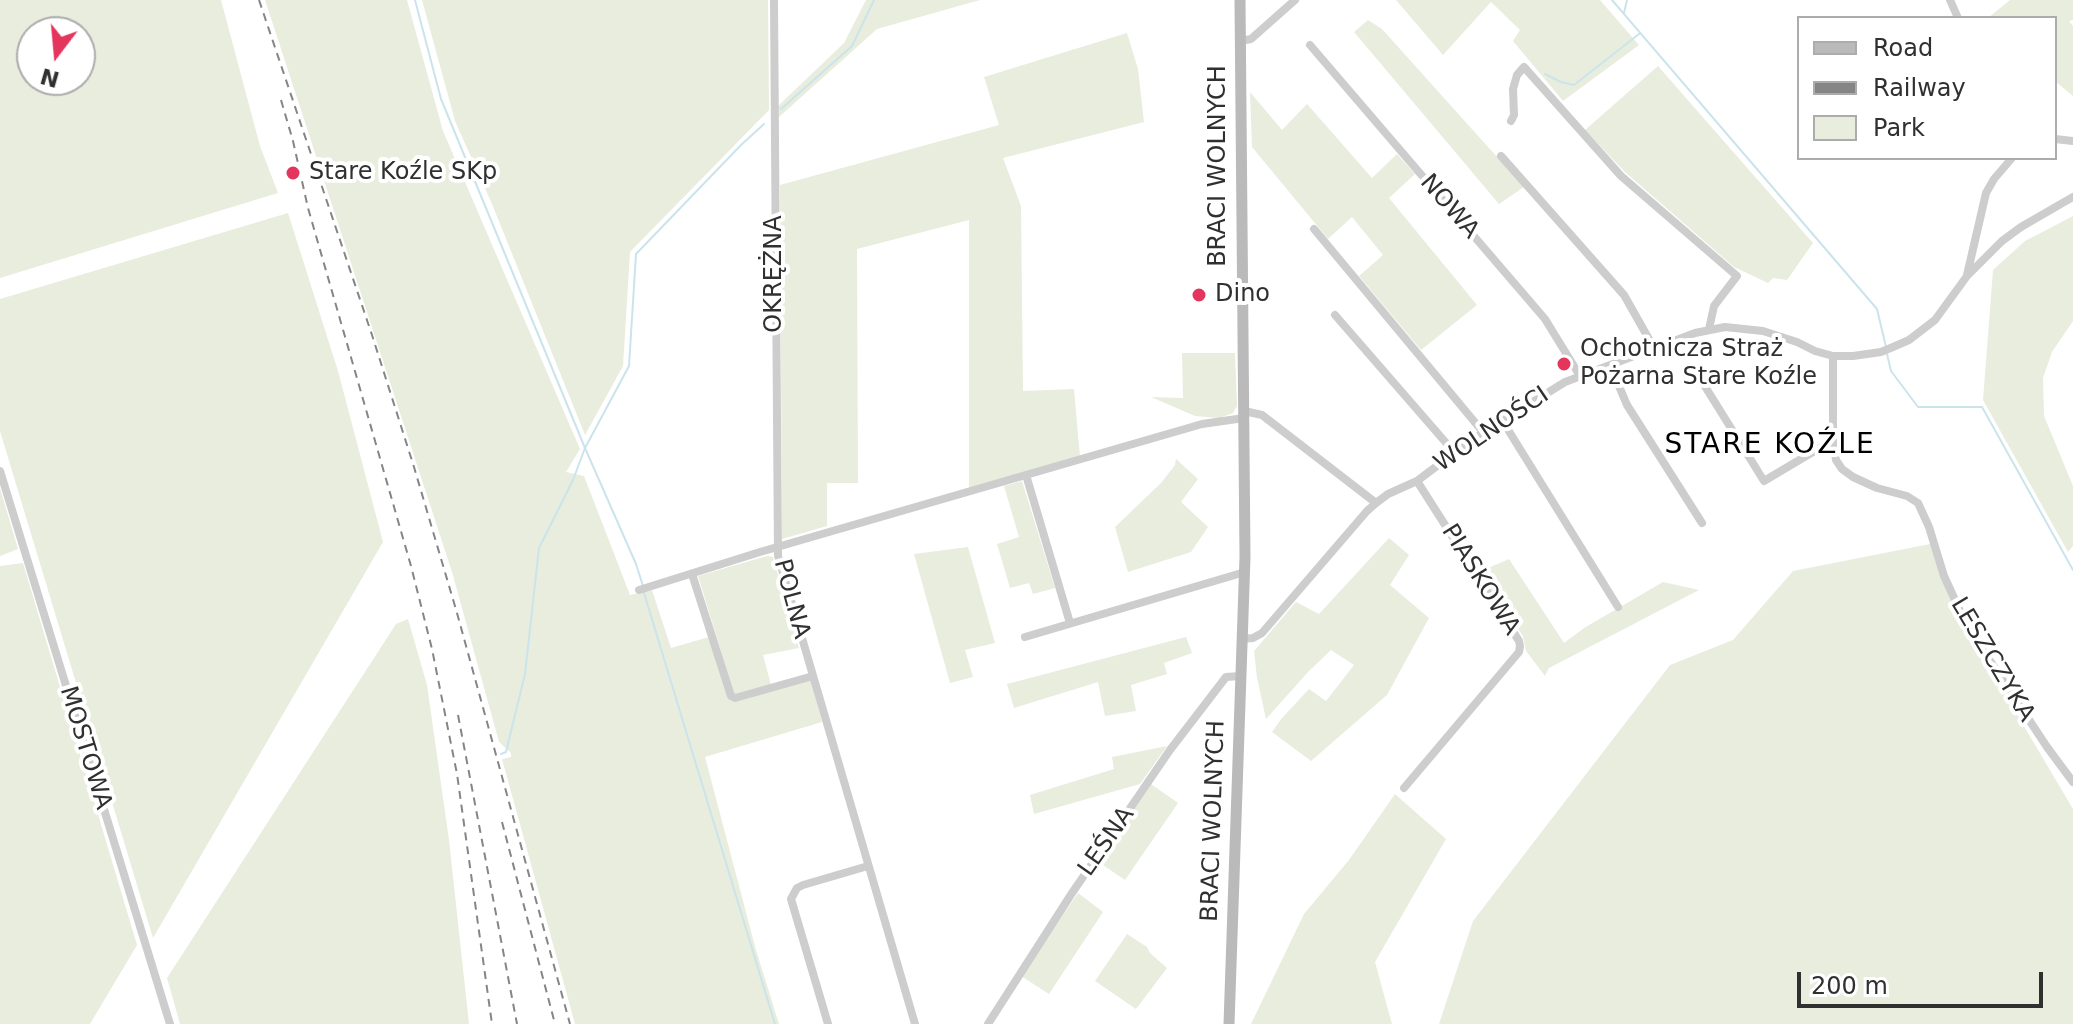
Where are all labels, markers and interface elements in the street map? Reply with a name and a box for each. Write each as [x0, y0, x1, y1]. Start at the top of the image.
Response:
north arrow [16, 16, 96, 96]
legend [1797, 16, 2057, 160]
text: Road [1873, 34, 1933, 62]
text: N [38, 63, 62, 92]
street label: BRACI WOLNYCH [1205, 65, 1233, 267]
text: Railway [1873, 74, 1966, 102]
text: Park [1873, 114, 1925, 142]
place label: Stare Koźle SKp [309, 159, 497, 187]
marker: Stare Koźle SKp [284, 164, 302, 182]
street label: NOWA [1413, 169, 1485, 245]
street label: OKRĘŻNA [761, 215, 789, 333]
place label: Dino [1215, 281, 1270, 309]
marker: Dino [1190, 286, 1208, 304]
place label: Ochotnicza Straż Pożarna Stare Koźle [1580, 336, 1817, 392]
marker: Ochotnicza Straż Pożarna Stare Koźle [1555, 355, 1573, 373]
street label: WOLNOŚCI [1429, 381, 1555, 479]
district label: STARE KOŹLE [1664, 429, 1876, 463]
street label: PIASKOWA [1435, 519, 1525, 641]
street label: POLNA [767, 556, 815, 642]
street label: LESZCZYKA [1944, 593, 2040, 727]
street label: MOSTOWA [53, 683, 117, 813]
street label: BRACI WOLNYCH [1196, 720, 1232, 922]
street label: LEŚNA [1073, 802, 1141, 882]
scale bar [1801, 956, 2047, 1006]
text: 200 m [1811, 972, 1888, 1000]

